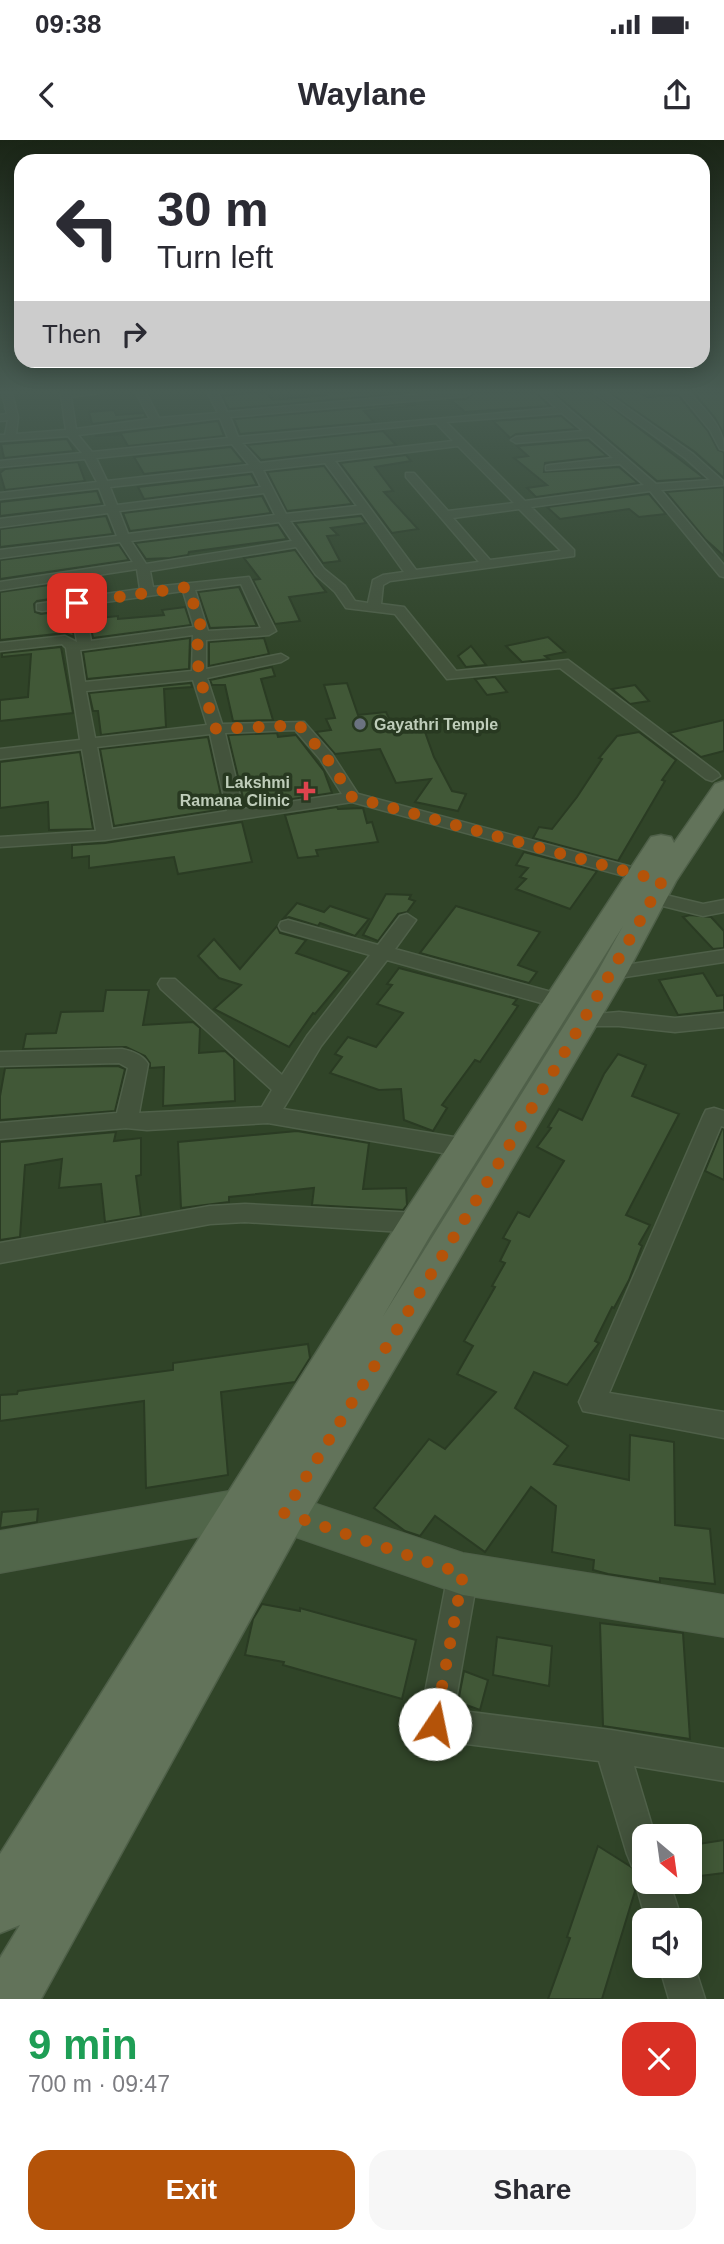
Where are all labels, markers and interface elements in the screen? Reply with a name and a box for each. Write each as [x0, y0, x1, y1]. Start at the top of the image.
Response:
text: 09:38 [35, 9, 102, 39]
icon: back [28, 76, 66, 114]
text: Waylane [298, 76, 426, 112]
icon: share [658, 76, 696, 114]
icon: left [42, 182, 133, 273]
text: 30 m [157, 182, 269, 236]
text: Turn left [157, 239, 273, 275]
icon: right [115, 315, 153, 353]
text: Then [42, 319, 101, 349]
pin [47, 573, 107, 633]
icon: arrive [58, 584, 96, 622]
marker: Gayathri Temple [352, 716, 368, 732]
place label: Gayathri Temple [374, 716, 498, 733]
place label: Lakshmi Ramana Clinic [180, 774, 290, 809]
marker: Lakshmi Ramana Clinic [296, 781, 316, 801]
position arrow [398, 1687, 472, 1761]
north arrow [632, 1824, 702, 1894]
map controls [632, 1824, 702, 1978]
button: sound [632, 1908, 702, 1978]
text: 9 min [28, 2021, 138, 2068]
button: close [622, 2022, 696, 2096]
text: 700 m · 09:47 [28, 2071, 170, 2097]
button: Exit [28, 2150, 355, 2230]
button: Share [369, 2150, 696, 2230]

